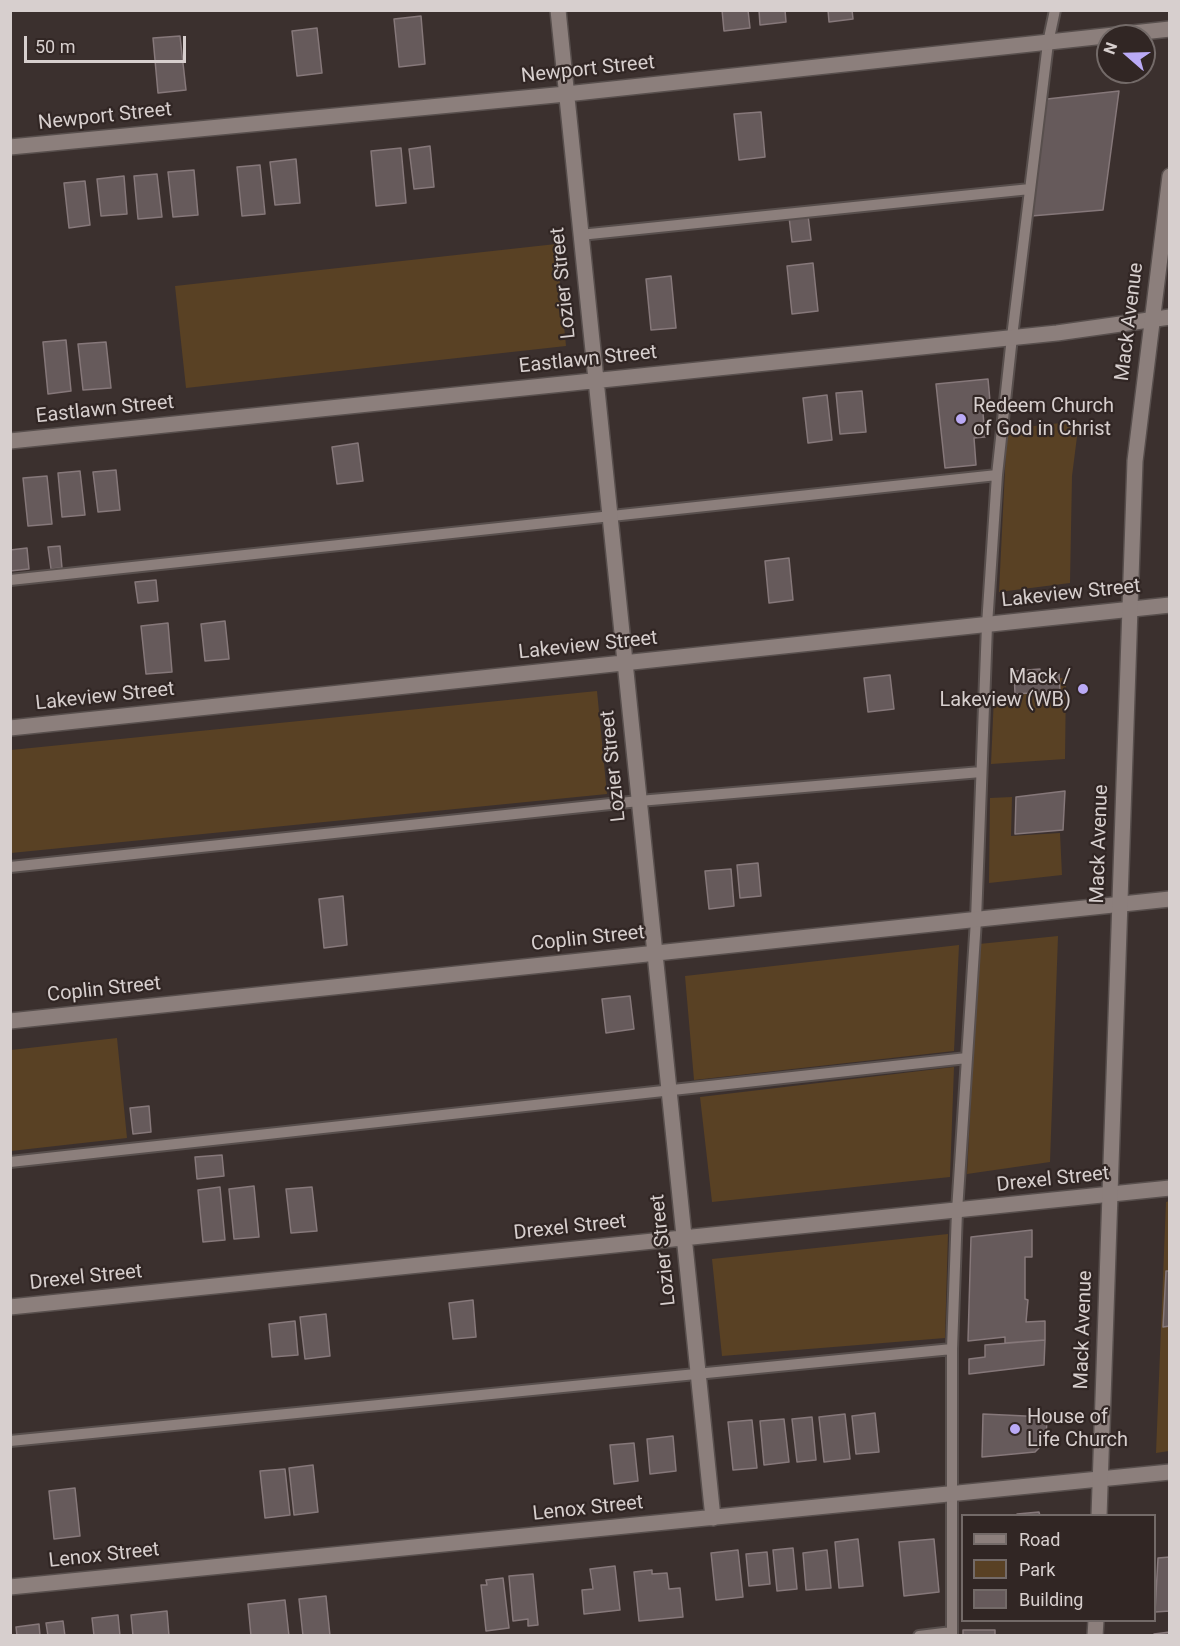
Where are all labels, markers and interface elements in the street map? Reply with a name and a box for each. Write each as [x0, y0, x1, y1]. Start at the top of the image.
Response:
scale bar [27, 24, 189, 62]
north arrow [1096, 24, 1156, 84]
text: 50 m [35, 36, 75, 57]
text: N [1100, 40, 1121, 57]
street label: Newport Street [520, 51, 656, 89]
street label: Newport Street [37, 98, 173, 136]
street label: Lozier Street [546, 226, 582, 340]
street label: Mack Avenue [1111, 261, 1149, 383]
street label: Eastlawn Street [518, 341, 658, 379]
street label: Eastlawn Street [35, 391, 175, 429]
place label: Redeem Church of God in Christ [973, 395, 1114, 442]
marker: Redeem Church of God in Christ [954, 412, 968, 426]
street label: Lakeview Street [1000, 575, 1142, 613]
street label: Lakeview Street [517, 627, 659, 665]
place label: Mack / Lakeview (WB) [940, 666, 1071, 713]
street label: Lakeview Street [34, 678, 176, 716]
marker: Mack / Lakeview (WB) [1076, 682, 1090, 696]
street label: Lozier Street [596, 709, 632, 823]
street label: Mack Avenue [1086, 784, 1114, 904]
street label: Coplin Street [530, 921, 646, 957]
street label: Coplin Street [46, 972, 162, 1008]
street label: Drexel Street [995, 1162, 1111, 1198]
street label: Lozier Street [646, 1193, 682, 1307]
street label: Drexel Street [512, 1210, 628, 1246]
street label: Drexel Street [28, 1260, 144, 1296]
street label: Mack Avenue [1070, 1270, 1098, 1390]
place label: House of Life Church [1027, 1406, 1128, 1453]
marker: House of Life Church [1008, 1422, 1022, 1436]
street label: Lenox Street [531, 1491, 645, 1527]
legend [961, 1514, 1156, 1622]
text: Road [1019, 1529, 1060, 1550]
street label: Lenox Street [47, 1538, 161, 1574]
text: Park [1019, 1559, 1055, 1580]
text: Building [1019, 1589, 1083, 1610]

